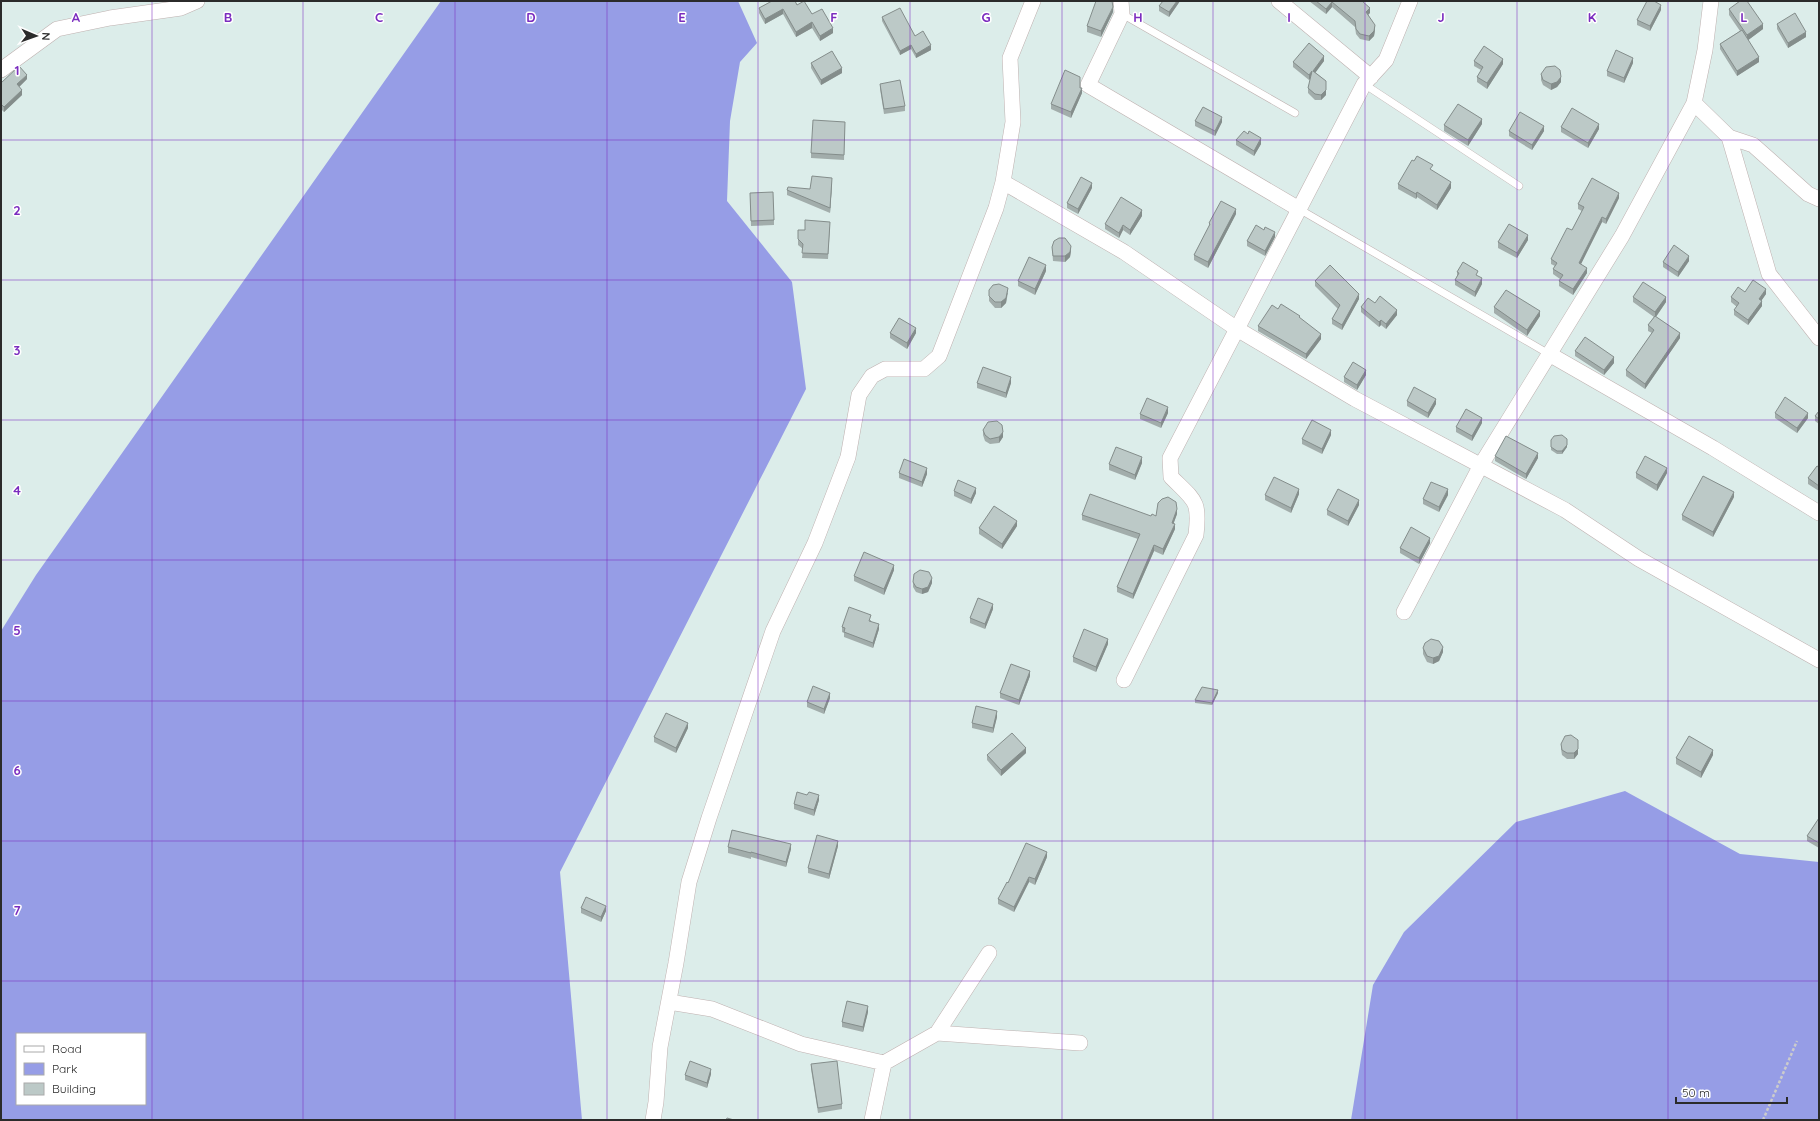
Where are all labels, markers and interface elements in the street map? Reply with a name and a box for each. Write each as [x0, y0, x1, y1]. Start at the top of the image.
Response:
text: A [72, 9, 81, 25]
text: B [224, 9, 232, 25]
text: C [375, 9, 383, 25]
text: D [526, 9, 536, 25]
text: E [678, 9, 686, 25]
text: F [830, 9, 838, 25]
text: G [981, 9, 991, 25]
text: H [1133, 9, 1143, 25]
text: I [1287, 9, 1291, 25]
text: J [1437, 9, 1445, 25]
text: K [1588, 9, 1597, 25]
text: L [1740, 9, 1748, 25]
north arrow [16, 16, 56, 56]
text: N [39, 32, 53, 41]
text: 1 [14, 62, 20, 78]
text: 2 [13, 202, 21, 218]
text: 3 [14, 342, 21, 358]
text: 4 [13, 482, 21, 498]
text: 5 [13, 622, 21, 638]
text: 6 [13, 762, 21, 778]
text: 7 [13, 902, 21, 918]
legend [16, 1033, 146, 1105]
text: Road [52, 1041, 82, 1056]
text: Park [52, 1061, 77, 1076]
scale bar [1676, 1079, 1787, 1105]
text: Building [52, 1081, 96, 1096]
text: 50 m [1682, 1085, 1710, 1100]

